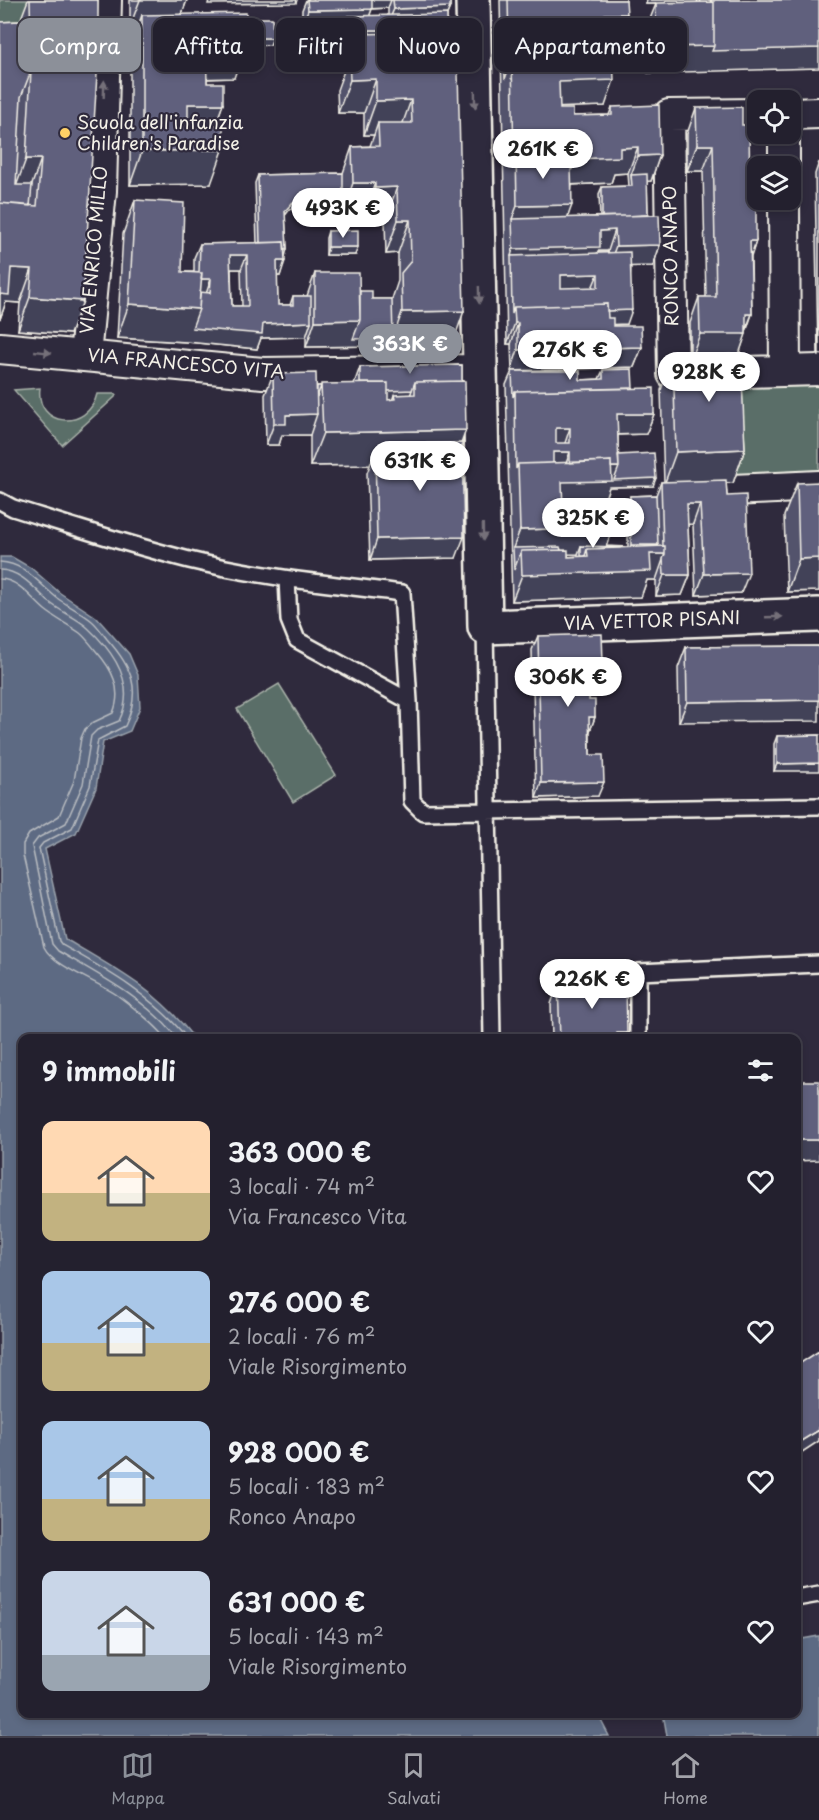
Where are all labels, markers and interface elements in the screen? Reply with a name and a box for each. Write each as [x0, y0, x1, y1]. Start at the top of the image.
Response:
chip: Compra [18, 18, 141, 72]
chip: Affitta [153, 18, 264, 72]
chip: Filtri [276, 18, 365, 72]
chip: Nuovo [377, 18, 482, 72]
chip: Appartamento [494, 18, 687, 72]
one-way arrow [100, 79, 109, 98]
map controls [747, 90, 801, 210]
button: locate [747, 90, 801, 144]
one-way arrow [470, 91, 480, 110]
place label: Scuola dell'infanzia Children's Paradise [77, 108, 243, 156]
marker: Scuola dell'infanzia Children's Paradise [58, 126, 72, 140]
pin: 261K € [494, 129, 592, 180]
text: 261K € [507, 133, 579, 163]
button: layers [747, 156, 801, 210]
street label: VIA ENRICO MILLO [72, 165, 113, 335]
street label: RONCO ANAPO [655, 185, 684, 327]
pin: 493K € [294, 188, 392, 239]
text: 493K € [305, 192, 381, 222]
one-way arrow [474, 286, 484, 305]
pin: 363K € [361, 324, 459, 375]
text: 363K € [372, 328, 448, 358]
pin: 276K € [521, 330, 619, 381]
text: 276K € [532, 334, 608, 364]
street label: VIA FRANCESCO VITA [87, 340, 286, 385]
one-way arrow [33, 347, 52, 357]
pin: 928K € [660, 352, 758, 403]
text: 928K € [672, 356, 746, 386]
pin: 631K € [371, 441, 469, 492]
text: 631K € [384, 445, 456, 475]
pin: 325K € [544, 498, 642, 549]
text: 325K € [556, 502, 630, 532]
one-way arrow [478, 523, 488, 542]
street label: VIA VETTOR PISANI [563, 603, 741, 636]
one-way arrow [765, 612, 784, 622]
pin: 306K € [519, 657, 617, 708]
text: 306K € [529, 661, 607, 691]
pin: 226K € [543, 959, 641, 1010]
text: 226K € [554, 963, 630, 993]
text: 9 immobili [42, 1051, 176, 1090]
icon: filters [744, 1054, 777, 1087]
text: 363 000 € [228, 1132, 371, 1171]
icon: home [90, 1145, 162, 1217]
icon: heart [744, 1165, 777, 1198]
text: 3 locali · 74 m² [228, 1171, 375, 1201]
text: Via Francesco Vita [228, 1201, 407, 1231]
text: 276 000 € [228, 1282, 370, 1321]
icon: home [90, 1295, 162, 1367]
icon: heart [744, 1315, 777, 1348]
text: 2 locali · 76 m² [228, 1321, 375, 1351]
text: Viale Risorgimento [228, 1351, 407, 1381]
text: 928 000 € [228, 1432, 370, 1471]
icon: home [90, 1445, 162, 1517]
icon: heart [744, 1465, 777, 1498]
text: 5 locali · 183 m² [228, 1471, 385, 1501]
text: Ronco Anapo [228, 1501, 356, 1531]
text: 631 000 € [228, 1582, 365, 1621]
icon: home [90, 1595, 162, 1667]
icon: heart [744, 1615, 777, 1648]
text: 5 locali · 143 m² [228, 1621, 384, 1651]
text: Viale Risorgimento [228, 1651, 407, 1681]
tab: Mappa [111, 1749, 165, 1809]
tab: Salvati [387, 1749, 441, 1809]
tab: Home [663, 1749, 708, 1809]

